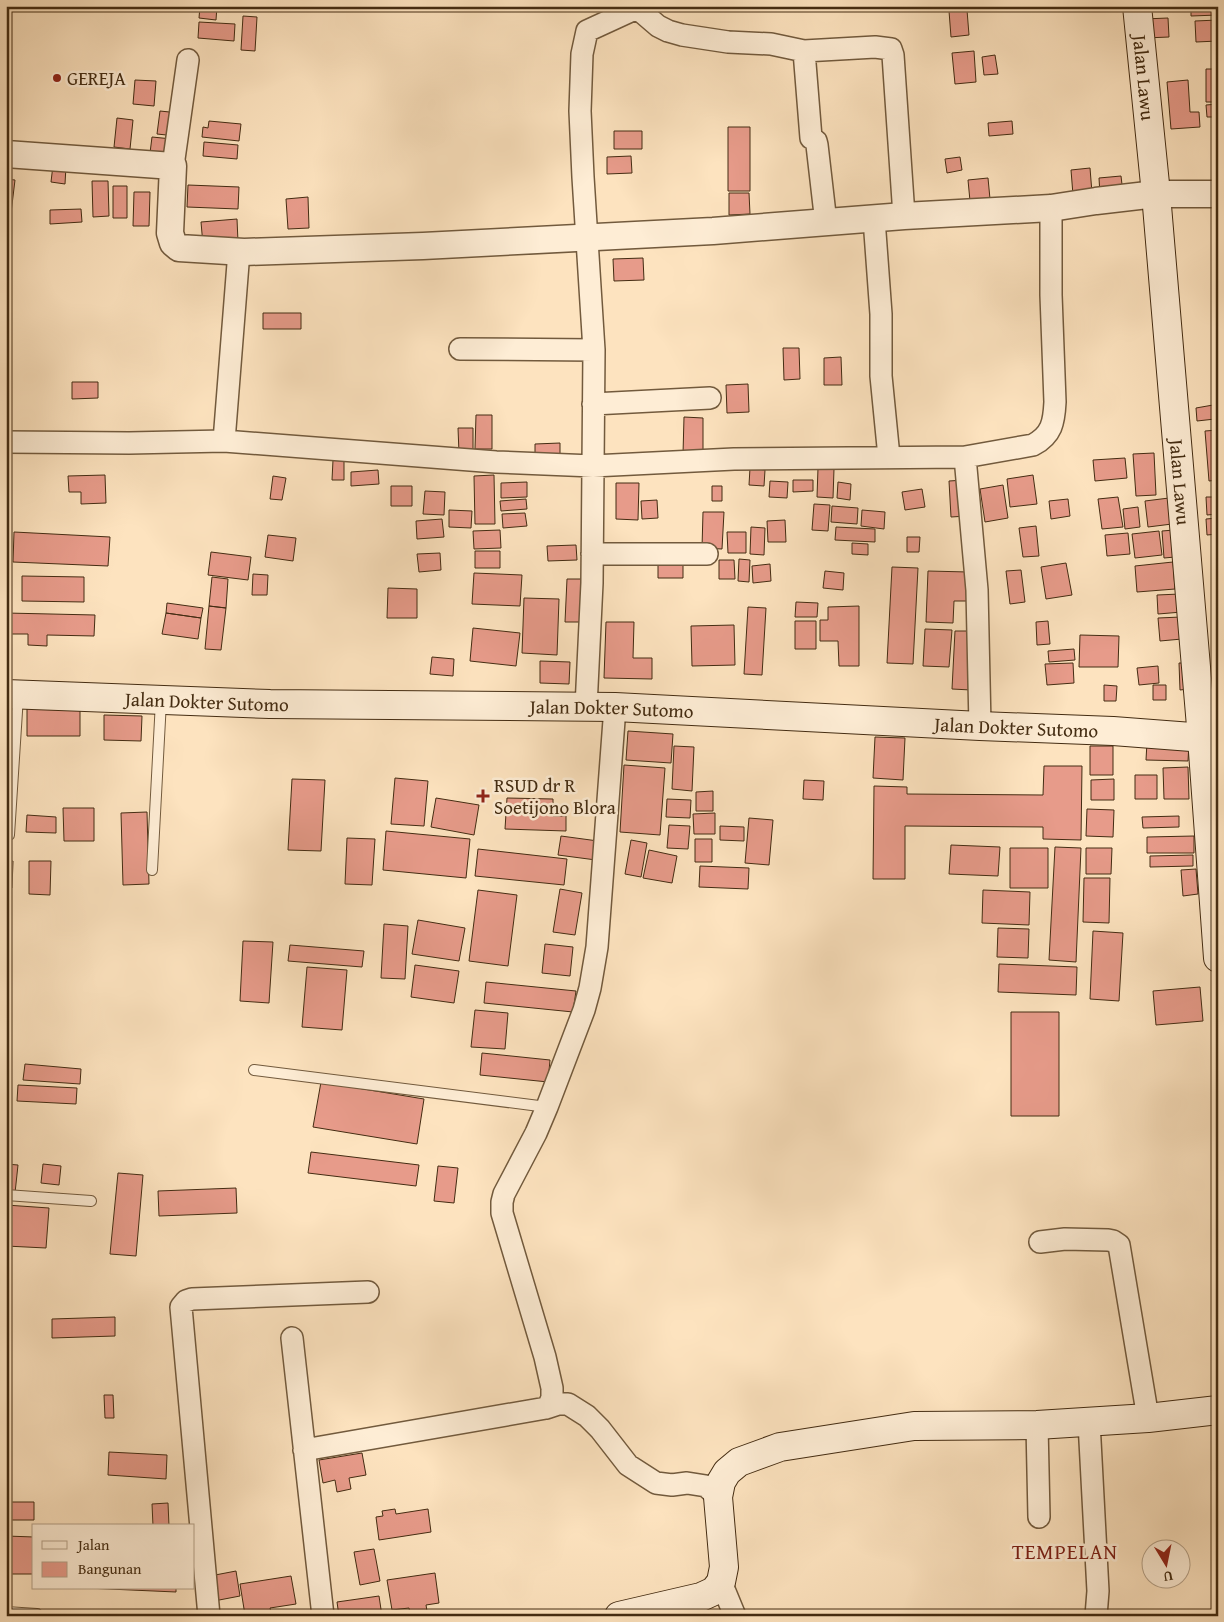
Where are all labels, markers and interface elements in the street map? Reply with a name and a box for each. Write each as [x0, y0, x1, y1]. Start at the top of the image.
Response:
street label: Jalan Lawu [1126, 32, 1163, 122]
place label: GEREJA [67, 64, 126, 92]
marker: GEREJA [51, 72, 63, 84]
street label: Jalan Lawu [1163, 436, 1198, 527]
street label: Jalan Dokter Sutomo [122, 684, 289, 718]
street label: Jalan Dokter Sutomo [528, 692, 694, 725]
street label: Jalan Dokter Sutomo [932, 710, 1099, 744]
place label: RSUD dr R Soetijono Blora [494, 771, 616, 821]
marker: RSUD dr R Soetijono Blora [476, 789, 490, 803]
legend [32, 1524, 195, 1590]
text: Jalan [76, 1534, 110, 1555]
district label: TEMPELAN [1012, 1536, 1118, 1567]
north arrow [1142, 1540, 1192, 1590]
text: Bangunan [78, 1558, 142, 1579]
text: U [1161, 1566, 1175, 1588]

